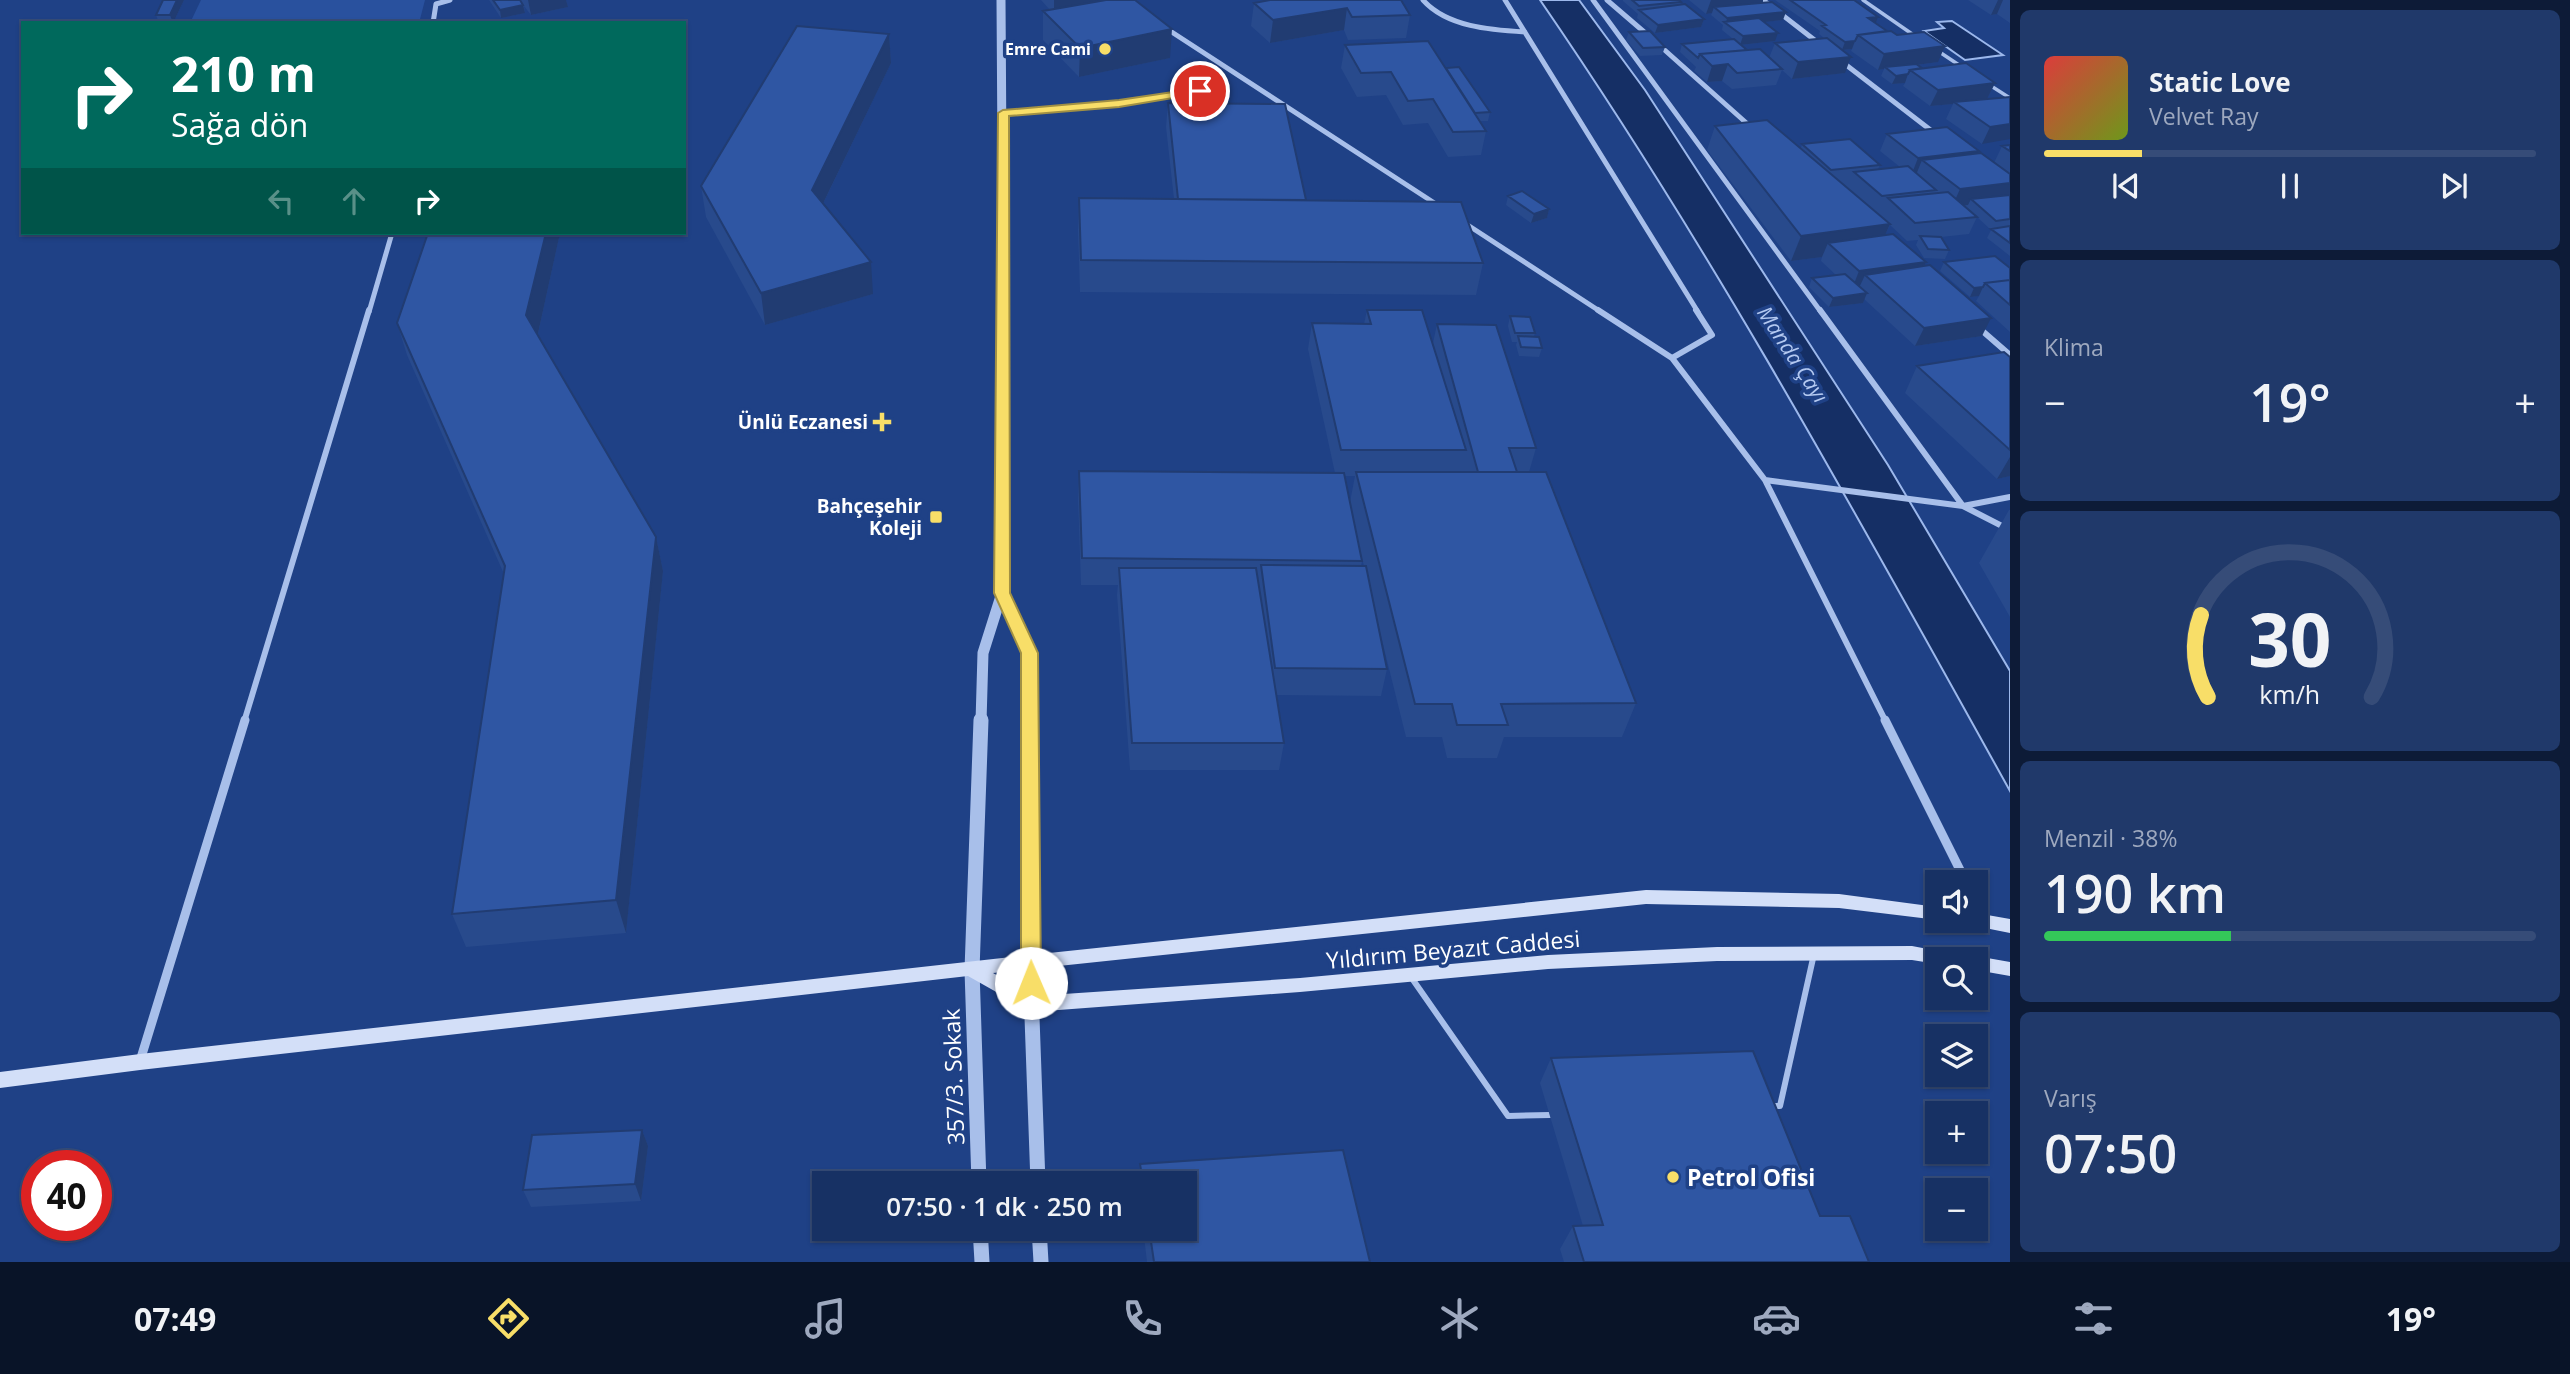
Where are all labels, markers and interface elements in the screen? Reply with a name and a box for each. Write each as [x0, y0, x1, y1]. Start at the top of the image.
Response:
place label: Emre Cami [1005, 38, 1091, 60]
text: 210 m [171, 40, 316, 106]
marker: Emre Cami [1097, 41, 1113, 57]
icon: right [56, 49, 147, 140]
pin [1170, 61, 1230, 121]
text: Static Love [2149, 64, 2291, 100]
icon: arrive [1181, 72, 1219, 110]
text: Velvet Ray [2149, 100, 2259, 132]
text: Sağa dön [171, 103, 308, 146]
icon: previous [2107, 167, 2145, 205]
icon: pause [2271, 167, 2309, 205]
icon: next [2435, 167, 2473, 205]
icon: left [262, 182, 300, 220]
icon: ahead [335, 182, 373, 220]
icon: right [408, 182, 446, 220]
water label: Manda Çayı [1751, 300, 1835, 408]
text: Klima [2044, 331, 2104, 363]
text: 19° [2249, 366, 2331, 437]
text: − [2044, 376, 2066, 428]
text: + [2514, 376, 2536, 428]
place label: Ünlü Eczanesi [738, 409, 868, 435]
marker: Ünlü Eczanesi [874, 414, 890, 430]
place label: Bahçeşehir Koleji [817, 493, 922, 541]
marker: Bahçeşehir Koleji [928, 509, 944, 525]
text: 30 [2248, 589, 2332, 688]
text: km/h [2260, 677, 2320, 711]
text: Menzil · 38% [2044, 822, 2177, 854]
text: 190 km [2044, 857, 2226, 928]
map controls [1925, 870, 1988, 1241]
button: sound [1925, 870, 1988, 933]
street label: Yıldırım Beyazıt Caddesi [1325, 922, 1581, 976]
position arrow [994, 946, 1068, 1020]
button: search [1925, 947, 1988, 1010]
street label: 357/3. Sokak [935, 1008, 971, 1146]
button: layers [1925, 1024, 1988, 1087]
text: Varış [2044, 1082, 2097, 1114]
button: + [1925, 1101, 1988, 1164]
text: 07:50 [2044, 1117, 2177, 1188]
speed limit sign: 40 [21, 1150, 112, 1241]
place label: Petrol Ofisi [1687, 1161, 1815, 1193]
marker: Petrol Ofisi [1665, 1169, 1681, 1185]
button: − [1925, 1178, 1988, 1241]
text: 07:50 · 1 dk · 250 m [886, 1188, 1123, 1224]
icon: directions [484, 1294, 533, 1343]
icon: music [801, 1294, 850, 1343]
icon: phone [1118, 1294, 1167, 1343]
icon: climate [1435, 1294, 1484, 1343]
icon: car [1752, 1294, 1801, 1343]
icon: filters [2069, 1294, 2118, 1343]
text: 07:49 [134, 1297, 216, 1340]
text: 19° [2386, 1297, 2436, 1340]

